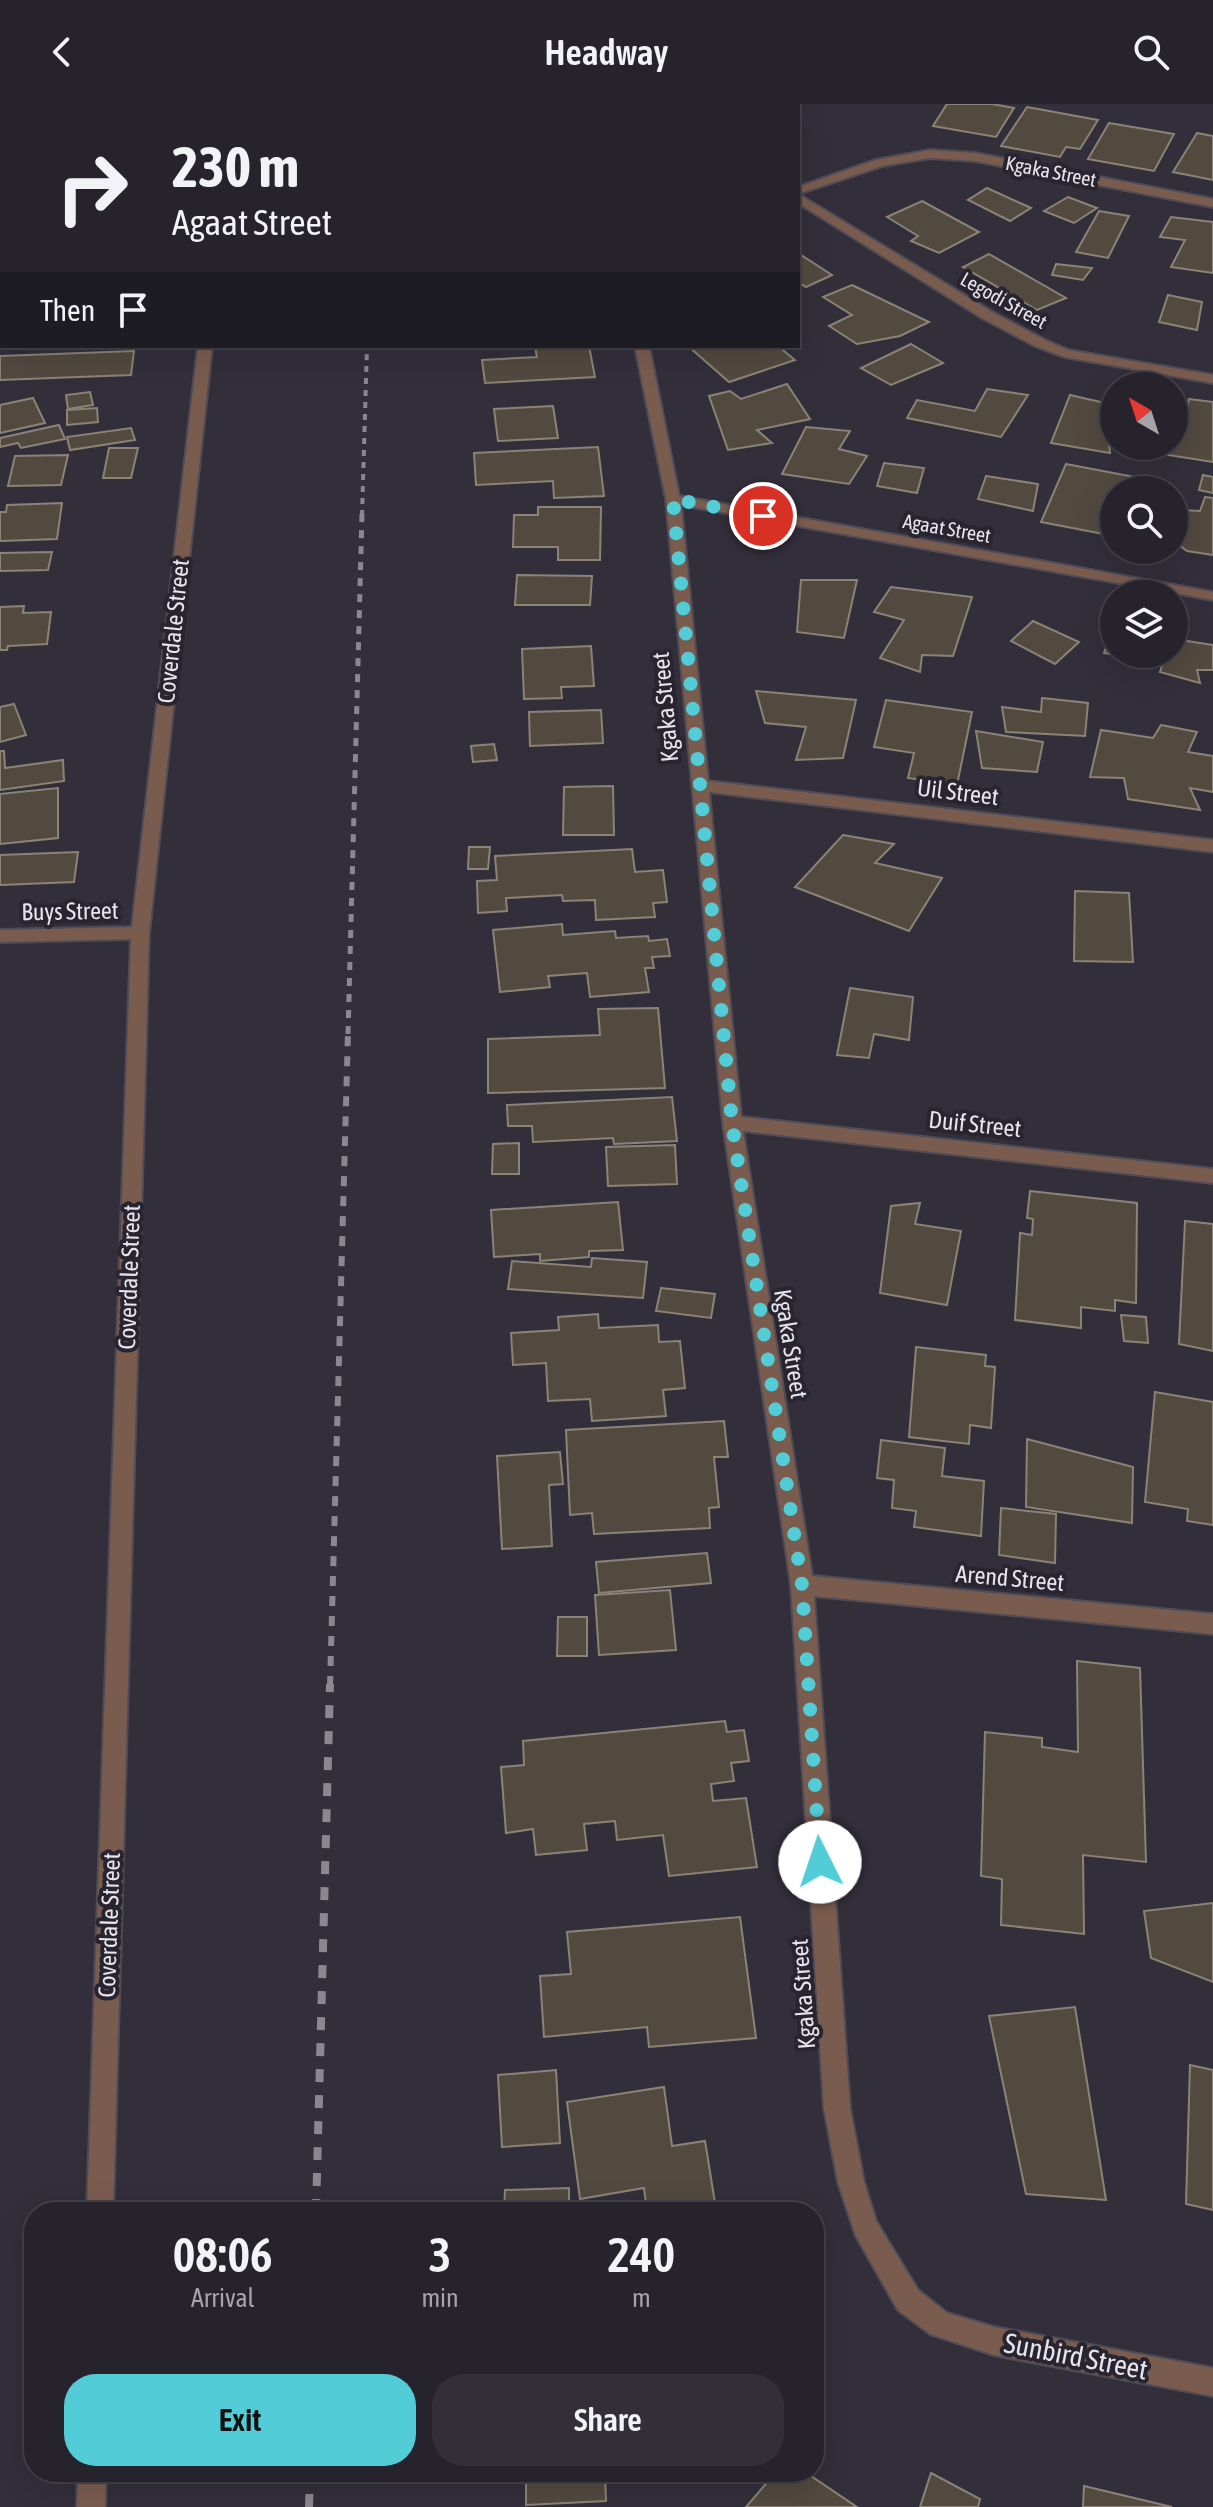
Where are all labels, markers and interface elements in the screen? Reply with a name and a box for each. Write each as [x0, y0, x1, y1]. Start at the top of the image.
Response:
icon: back [40, 30, 84, 74]
icon: search [1129, 30, 1173, 74]
text: Headway [545, 31, 668, 73]
text: 230 m [172, 135, 299, 199]
icon: right [40, 136, 144, 240]
street label: Kgaka Street [1004, 151, 1099, 191]
text: Agaat Street [172, 201, 332, 243]
street label: Legodi Street [957, 267, 1051, 333]
icon: arrive [111, 288, 155, 332]
text: Then [40, 293, 95, 327]
north arrow [1100, 372, 1188, 460]
map controls [1100, 372, 1188, 668]
button: search [1100, 476, 1188, 564]
pin [729, 482, 797, 550]
icon: arrive [741, 494, 785, 538]
street label: Agaat Street [901, 509, 993, 547]
street label: Coverdale Street [152, 557, 194, 704]
button: layers [1100, 580, 1188, 668]
street label: Kgaka Street [647, 651, 683, 763]
street label: Uil Street [916, 774, 1000, 810]
street label: Buys Street [21, 897, 119, 925]
street label: Duif Street [927, 1106, 1023, 1142]
street label: Coverdale Street [113, 1204, 145, 1350]
street label: Kgaka Street [769, 1287, 813, 1401]
street label: Arend Street [955, 1560, 1065, 1596]
position arrow [778, 1820, 862, 1904]
street label: Coverdale Street [93, 1852, 125, 1998]
street label: Kgaka Street [786, 1938, 820, 2050]
text: 08:06 [173, 2227, 273, 2282]
text: 3 [429, 2227, 451, 2282]
text: 240 [608, 2227, 675, 2282]
text: Arrival [191, 2283, 254, 2313]
text: min [421, 2283, 459, 2313]
text: m [632, 2283, 651, 2313]
street label: Sunbird Street [1002, 2326, 1150, 2386]
button: Exit [64, 2374, 416, 2466]
button: Share [432, 2374, 784, 2466]

